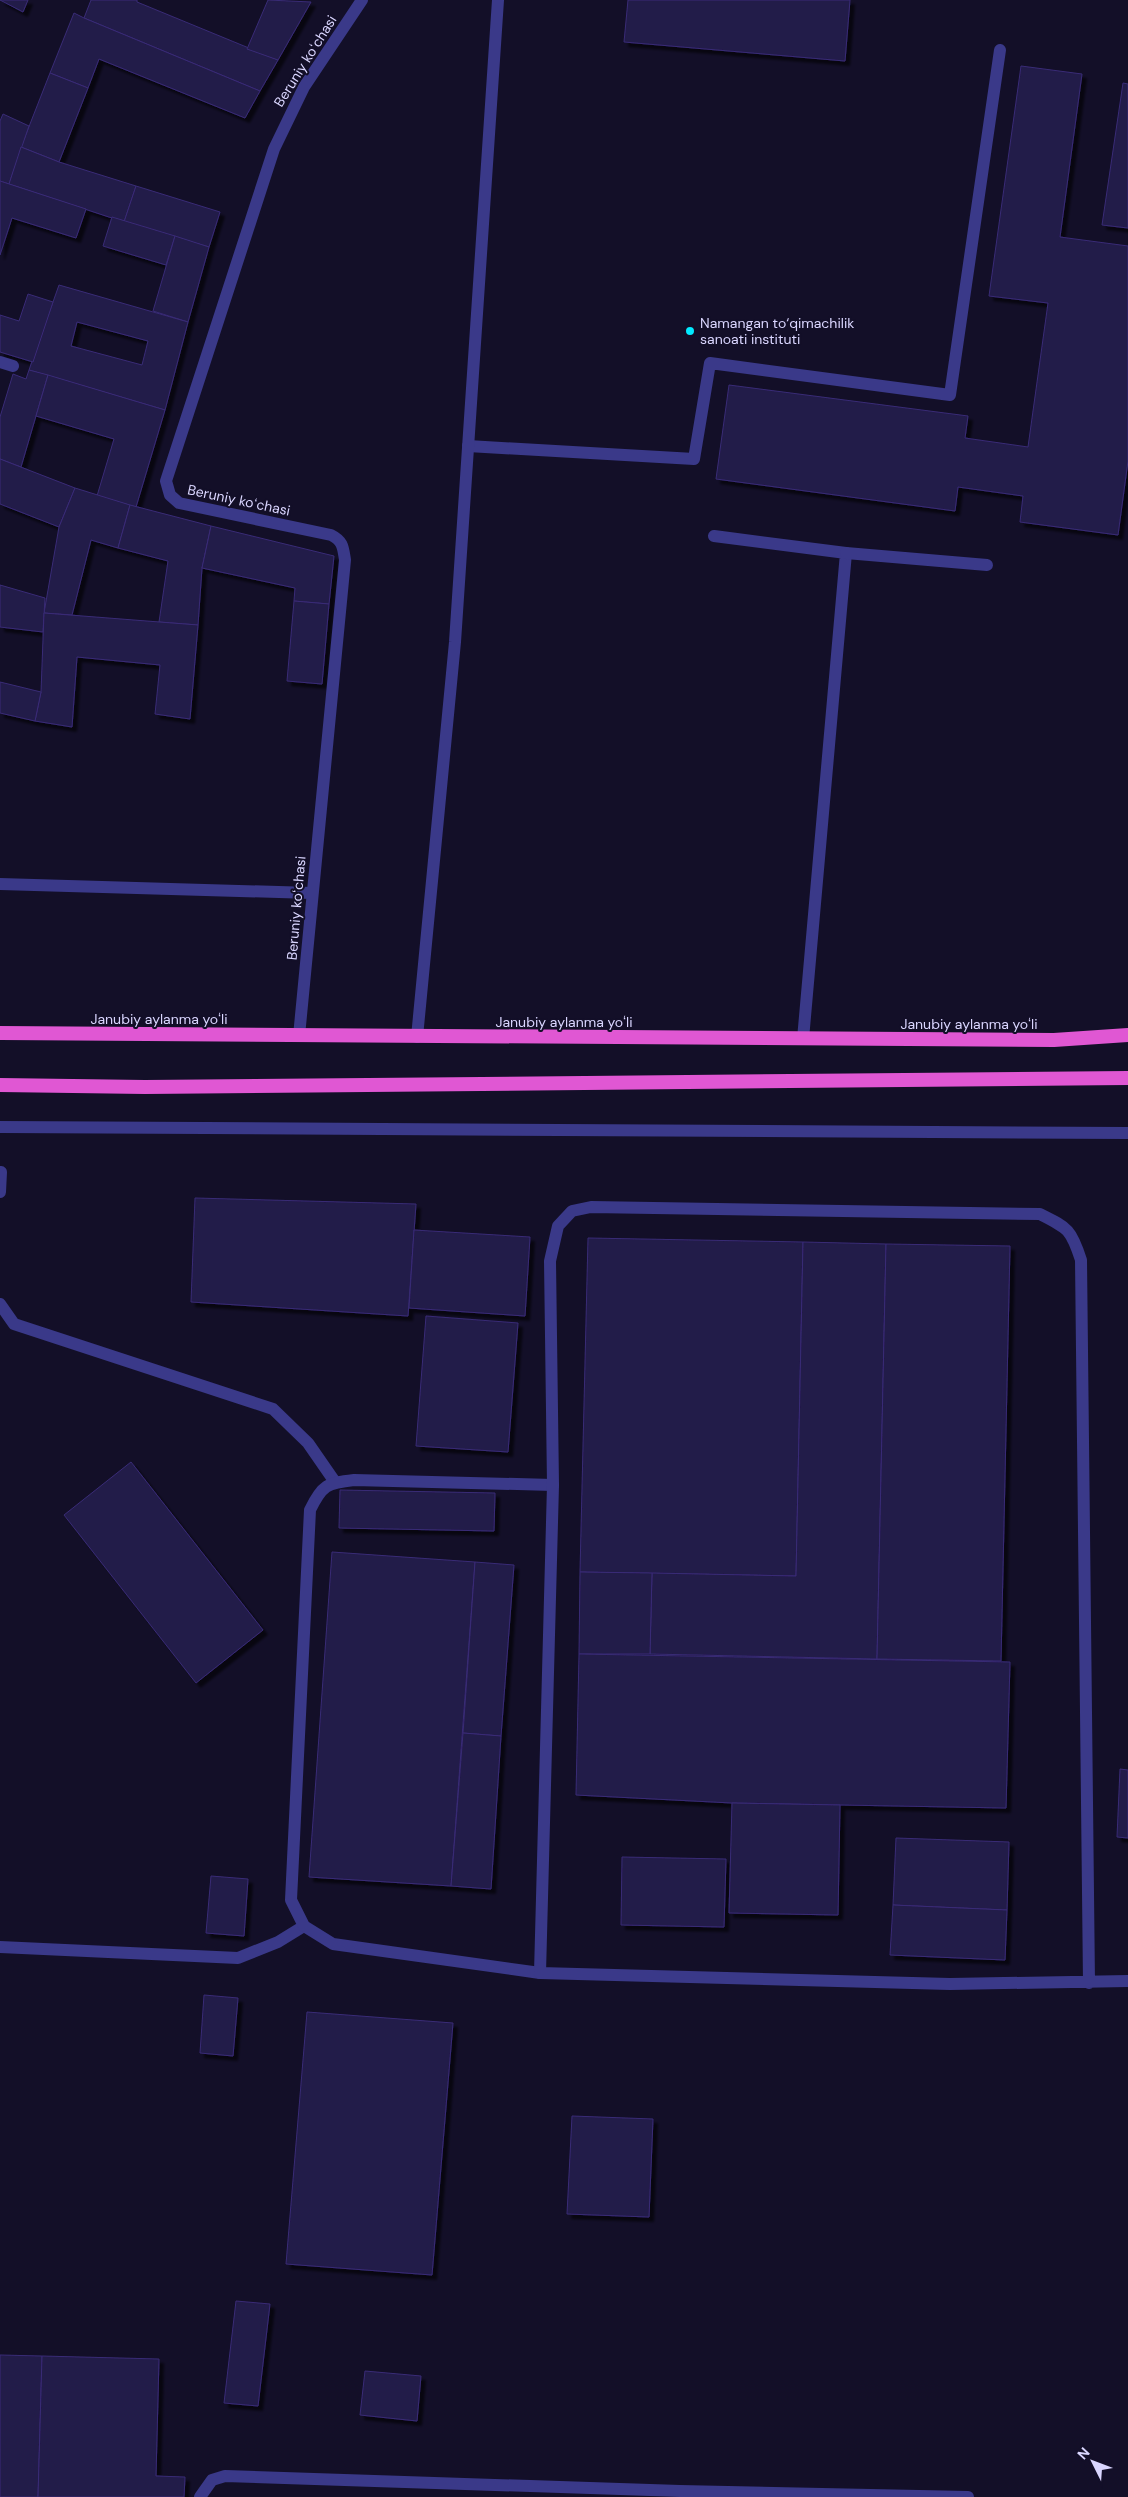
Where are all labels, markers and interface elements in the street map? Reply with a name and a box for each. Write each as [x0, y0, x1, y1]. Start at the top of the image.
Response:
street label: Beruniy koʻchasi [270, 12, 340, 110]
place label: Namangan to‘qimachilik sanoati instituti [700, 314, 854, 348]
marker: Namangan to‘qimachilik sanoati instituti [684, 325, 696, 337]
street label: Beruniy koʻchasi [186, 480, 292, 520]
street label: Beruniy koʻchasi [282, 855, 310, 961]
street label: Janubiy aylanma yoʻli [90, 1010, 228, 1028]
street label: Janubiy aylanma yoʻli [495, 1013, 633, 1031]
street label: Janubiy aylanma yoʻli [900, 1015, 1038, 1033]
north arrow [1068, 2437, 1118, 2487]
text: N [1073, 2443, 1093, 2463]

